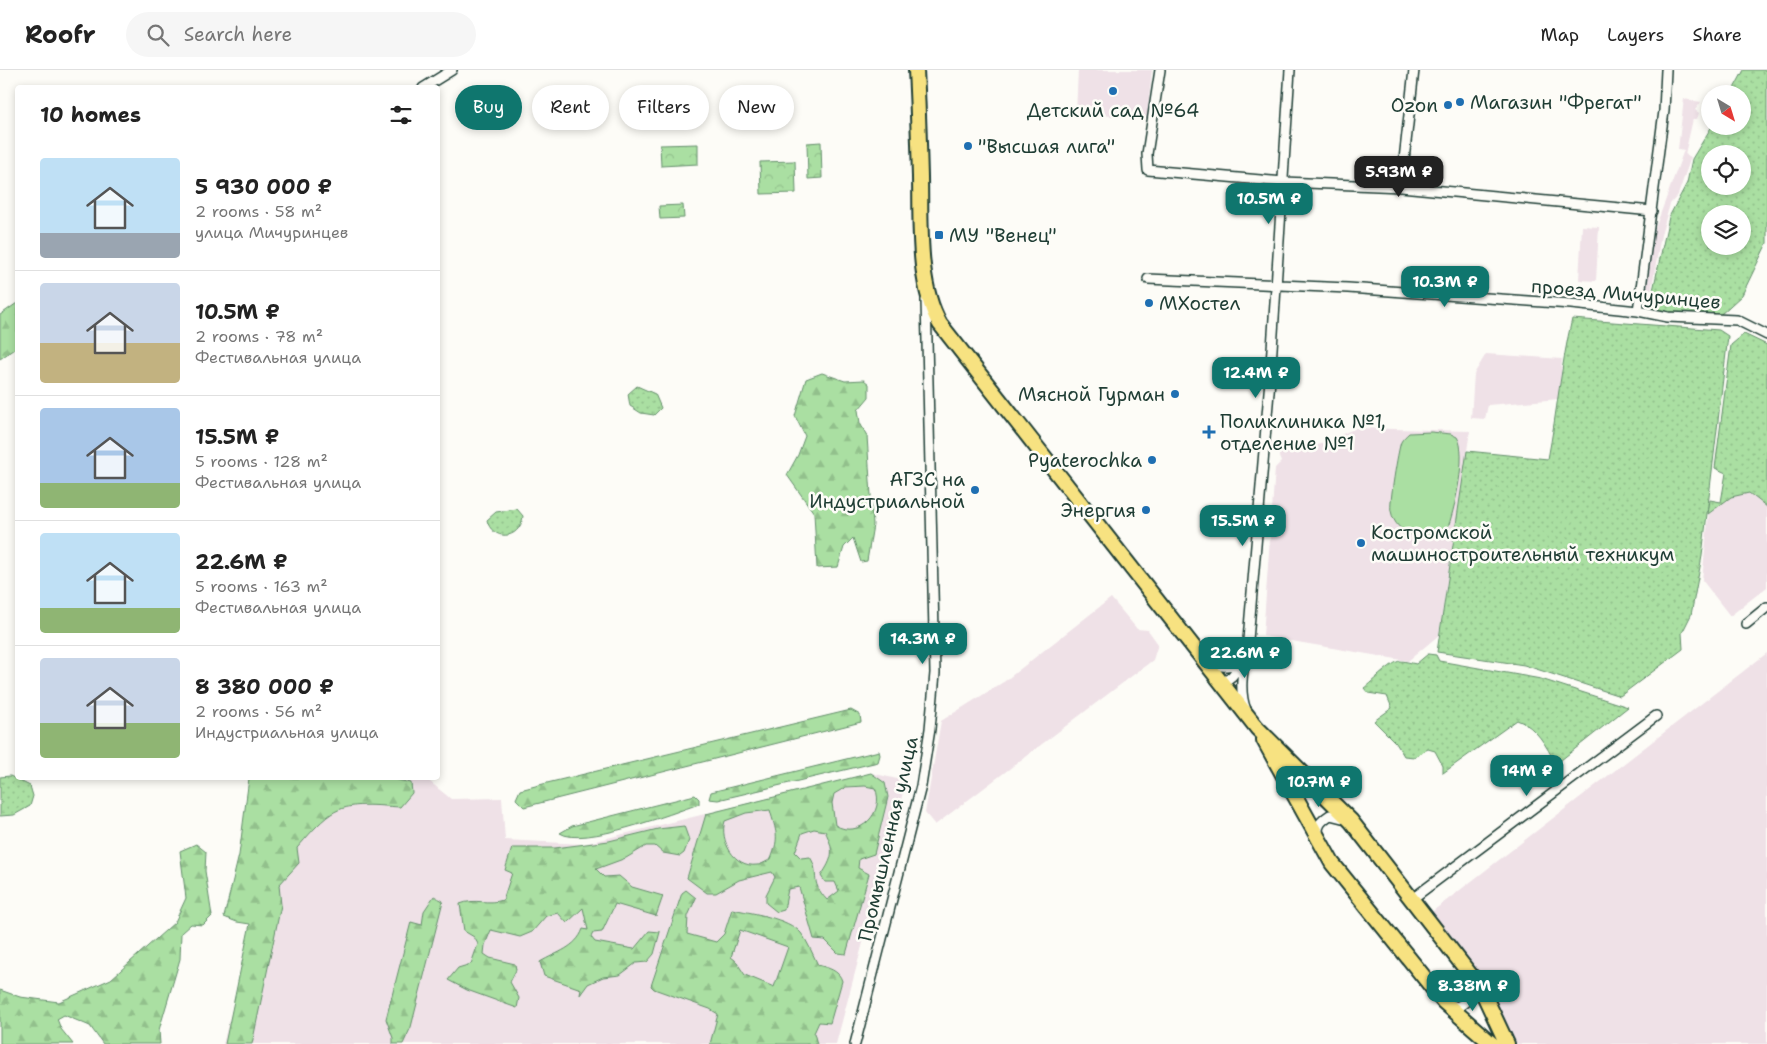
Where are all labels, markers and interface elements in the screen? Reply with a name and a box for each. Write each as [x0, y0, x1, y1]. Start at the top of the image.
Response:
search box [126, 12, 476, 57]
text: Roofr [25, 19, 96, 51]
icon: search [144, 21, 172, 49]
text: Search here [184, 22, 292, 47]
text: Map [1541, 23, 1579, 47]
text: Layers [1607, 23, 1664, 47]
text: Share [1692, 23, 1742, 47]
chip: Buy [455, 85, 522, 130]
chip: Rent [532, 85, 609, 130]
chip: Filters [619, 85, 709, 130]
chip: New [719, 85, 794, 130]
marker: Детский сад №64 [1107, 85, 1119, 97]
north arrow [1701, 85, 1751, 135]
map controls [1701, 85, 1751, 255]
place label: Магазин "Фрегат" [1470, 90, 1642, 115]
place label: Ozon [1391, 93, 1438, 118]
marker: Магазин "Фрегат" [1454, 96, 1466, 108]
place label: Детский сад №64 [1027, 98, 1199, 123]
marker: Ozon [1442, 99, 1454, 111]
text: 10 homes [40, 101, 141, 129]
icon: filters [387, 101, 415, 129]
place label: "Высшая лига" [978, 134, 1115, 159]
marker: "Высшая лига" [962, 140, 974, 152]
button: locate [1701, 145, 1751, 195]
pin: 5.93M ₽ [1353, 156, 1445, 198]
text: 5.93M ₽ [1365, 161, 1433, 182]
text: 5 930 000 ₽ [195, 173, 332, 201]
icon: home [80, 178, 140, 238]
pin: 10.5M ₽ [1223, 182, 1315, 225]
text: 10.5M ₽ [1237, 188, 1301, 209]
text: 2 rooms · 58 m² [195, 201, 322, 222]
button: layers [1701, 205, 1751, 255]
text: улица Мичуринцев [195, 222, 348, 243]
place label: МУ "Венец" [949, 223, 1057, 248]
marker: МУ "Венец" [933, 229, 945, 241]
pin: 10.3M ₽ [1399, 266, 1491, 308]
text: 10.3M ₽ [1412, 271, 1478, 292]
street label: проезд Мичуринцев [1530, 273, 1722, 315]
place label: МХостел [1159, 291, 1241, 316]
marker: МХостел [1143, 297, 1155, 309]
text: 10.5M ₽ [195, 298, 280, 326]
icon: home [80, 303, 140, 363]
text: 2 rooms · 78 m² [195, 326, 323, 347]
text: Фестивальная улица [195, 347, 361, 368]
pin: 12.4M ₽ [1210, 356, 1302, 399]
text: 12.4M ₽ [1223, 362, 1289, 383]
place label: Мясной Гурман [1018, 382, 1165, 407]
marker: Мясной Гурман [1169, 388, 1181, 400]
place label: Поликлиника №1, отделение №1 [1220, 409, 1386, 456]
text: 15.5M ₽ [195, 423, 280, 451]
marker: Поликлиника №1, отделение №1 [1202, 425, 1216, 439]
icon: home [80, 428, 140, 488]
place label: Pyaterochka [1028, 448, 1142, 473]
text: 5 rooms · 128 m² [195, 451, 328, 472]
marker: Pyaterochka [1146, 454, 1158, 466]
place label: АГЗС на Индустриальной [809, 467, 965, 514]
text: Фестивальная улица [195, 472, 361, 493]
marker: АГЗС на Индустриальной [969, 484, 981, 496]
place label: Энергия [1061, 498, 1136, 523]
marker: Энергия [1140, 504, 1152, 516]
pin: 15.5M ₽ [1197, 504, 1289, 547]
text: 15.5M ₽ [1211, 510, 1275, 531]
place label: Костромской машиностроительный техникум [1371, 520, 1675, 567]
marker: Костромской машиностроительный техникум [1355, 537, 1367, 549]
text: 22.6M ₽ [195, 548, 288, 576]
icon: home [80, 553, 140, 613]
text: 5 rooms · 163 m² [195, 576, 328, 597]
text: Фестивальная улица [195, 597, 361, 618]
pin: 14.3M ₽ [877, 622, 969, 665]
text: 14.3M ₽ [890, 628, 956, 649]
pin: 22.6M ₽ [1199, 636, 1291, 679]
text: 22.6M ₽ [1210, 642, 1280, 663]
text: 8 380 000 ₽ [195, 673, 334, 701]
icon: home [80, 678, 140, 738]
text: 2 rooms · 56 m² [195, 701, 322, 722]
text: Индустриальная улица [195, 722, 379, 743]
street label: Промышленная улица [852, 734, 924, 944]
pin: 14M ₽ [1492, 754, 1562, 797]
text: 14M ₽ [1501, 760, 1553, 781]
pin: 10.7M ₽ [1273, 766, 1365, 808]
text: 10.7M ₽ [1287, 771, 1351, 792]
pin: 8.38M ₽ [1427, 970, 1519, 1012]
text: 8.38M ₽ [1438, 975, 1508, 996]

